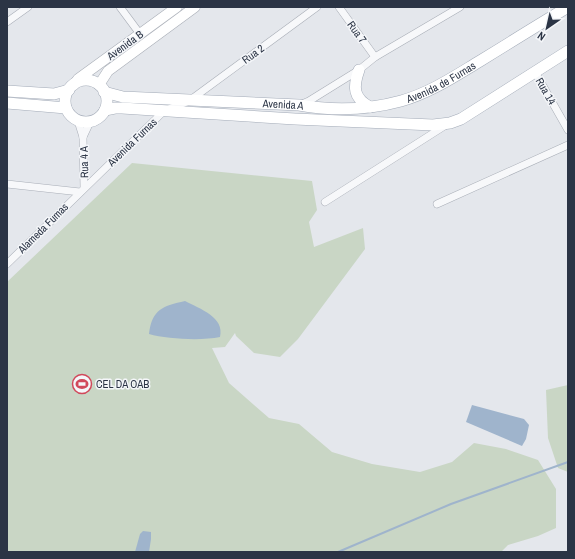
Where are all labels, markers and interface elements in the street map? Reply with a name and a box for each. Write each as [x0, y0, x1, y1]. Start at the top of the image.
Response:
north arrow [527, 8, 567, 48]
street label: Rua 7 [344, 18, 370, 46]
street label: Avenida B [103, 27, 146, 63]
text: N [535, 29, 548, 44]
street label: Rua 2 [239, 41, 267, 67]
street label: Avenida de Furnas [404, 58, 479, 106]
street label: Rua 14 [533, 75, 559, 107]
street label: Avenida A [261, 96, 306, 113]
street label: Avenida Furnas [104, 115, 160, 170]
street label: Rua 4 A [77, 145, 91, 178]
street label: Alameda Fumas [14, 199, 72, 257]
sports icon: CEL DA OAB [71, 373, 93, 395]
place label: CEL DA OAB [96, 377, 149, 391]

